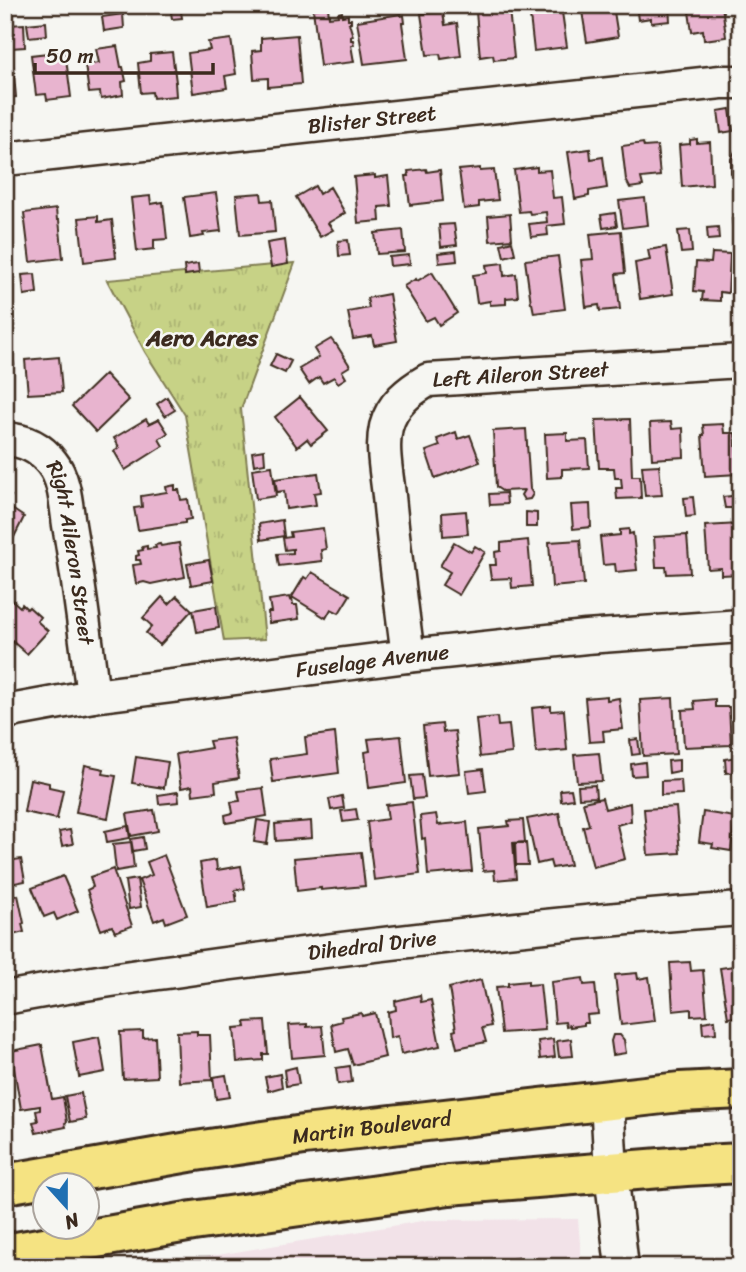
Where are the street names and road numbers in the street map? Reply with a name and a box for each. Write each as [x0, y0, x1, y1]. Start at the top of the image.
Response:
street label: Blister Street [306, 94, 438, 145]
street label: Left Aileron Street [432, 350, 611, 399]
street label: Right Aileron Street [36, 452, 106, 648]
street label: Fuselage Avenue [293, 633, 451, 689]
street label: Dihedral Drive [306, 919, 439, 972]
street label: Martin Boulevard [289, 1099, 455, 1156]

